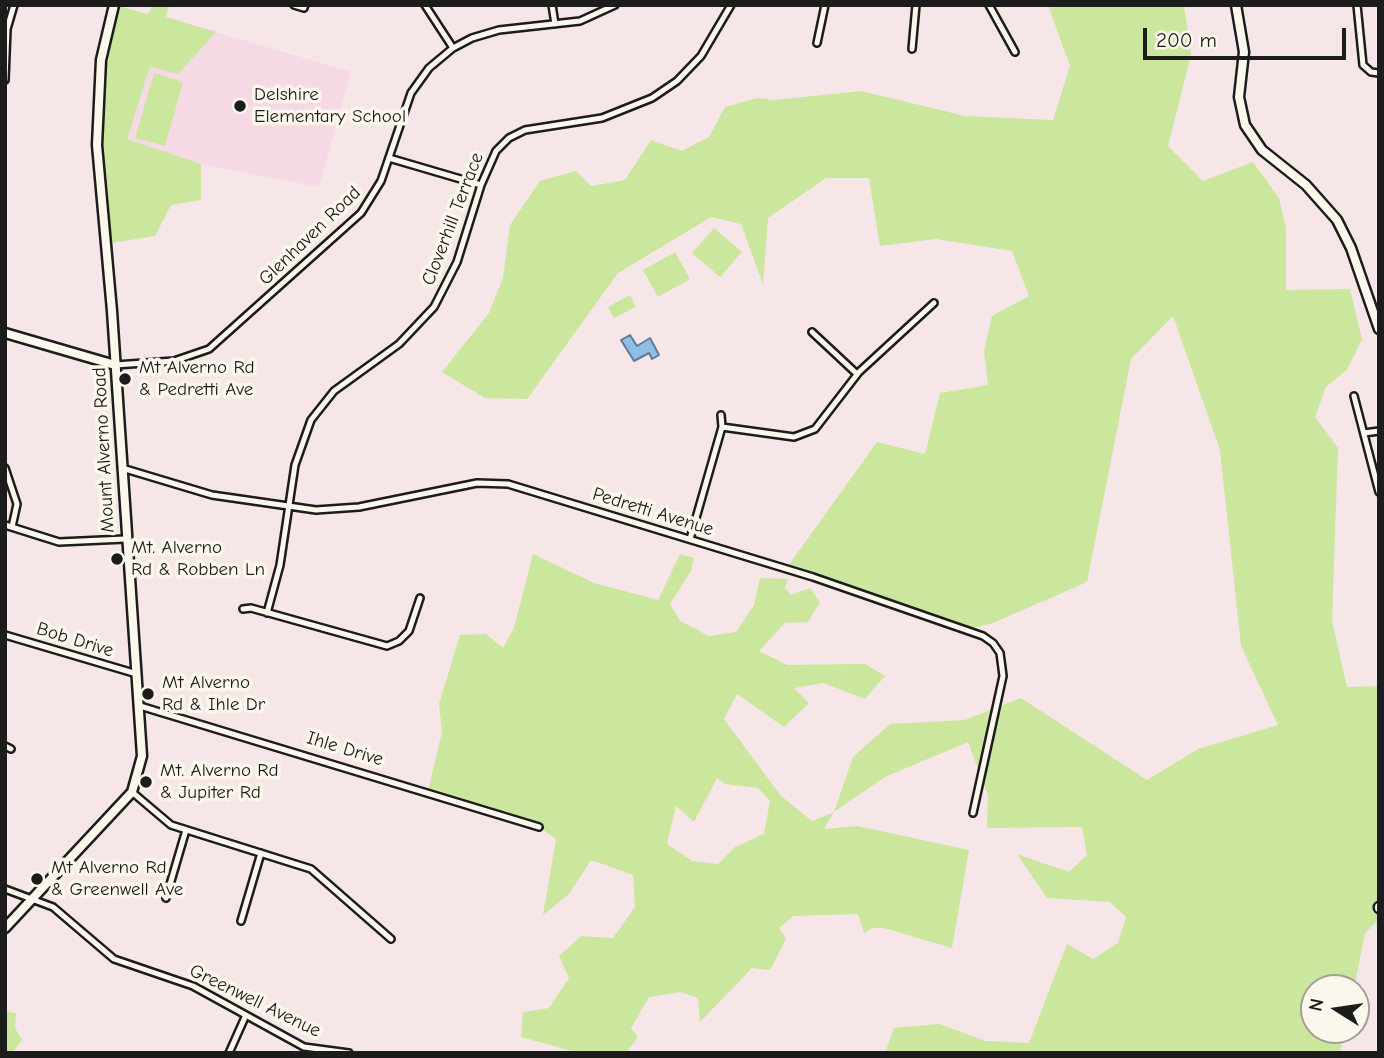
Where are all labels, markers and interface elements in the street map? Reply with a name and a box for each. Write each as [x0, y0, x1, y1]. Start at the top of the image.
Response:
scale bar [1146, 14, 1349, 58]
text: 200 m [1156, 28, 1217, 52]
place label: Delshire Elementary School [254, 84, 406, 128]
marker: Delshire Elementary School [232, 98, 248, 114]
street label: Cloverhill Terrace [417, 149, 489, 289]
street label: Glenhaven Road [254, 182, 366, 290]
place label: Mt Alverno Rd & Pedretti Ave [139, 357, 255, 401]
street label: Mount Alverno Road [88, 367, 120, 533]
marker: Mt Alverno Rd & Pedretti Ave [117, 371, 133, 387]
street label: Pedretti Avenue [590, 483, 716, 541]
place label: Mt. Alverno Rd & Robben Ln [131, 537, 265, 581]
marker: Mt. Alverno Rd & Robben Ln [109, 551, 125, 567]
street label: Bob Drive [34, 618, 116, 662]
place label: Mt Alverno Rd & Ihle Dr [162, 672, 265, 716]
marker: Mt Alverno Rd & Ihle Dr [140, 686, 156, 702]
street label: Ihle Drive [304, 727, 386, 771]
place label: Mt. Alverno Rd & Jupiter Rd [160, 760, 279, 804]
marker: Mt. Alverno Rd & Jupiter Rd [138, 774, 154, 790]
place label: Mt Alverno Rd & Greenwell Ave [51, 857, 183, 901]
marker: Mt Alverno Rd & Greenwell Ave [29, 871, 45, 887]
street label: Greenwell Avenue [186, 959, 324, 1043]
north arrow [1300, 974, 1370, 1044]
text: N [1304, 997, 1328, 1013]

